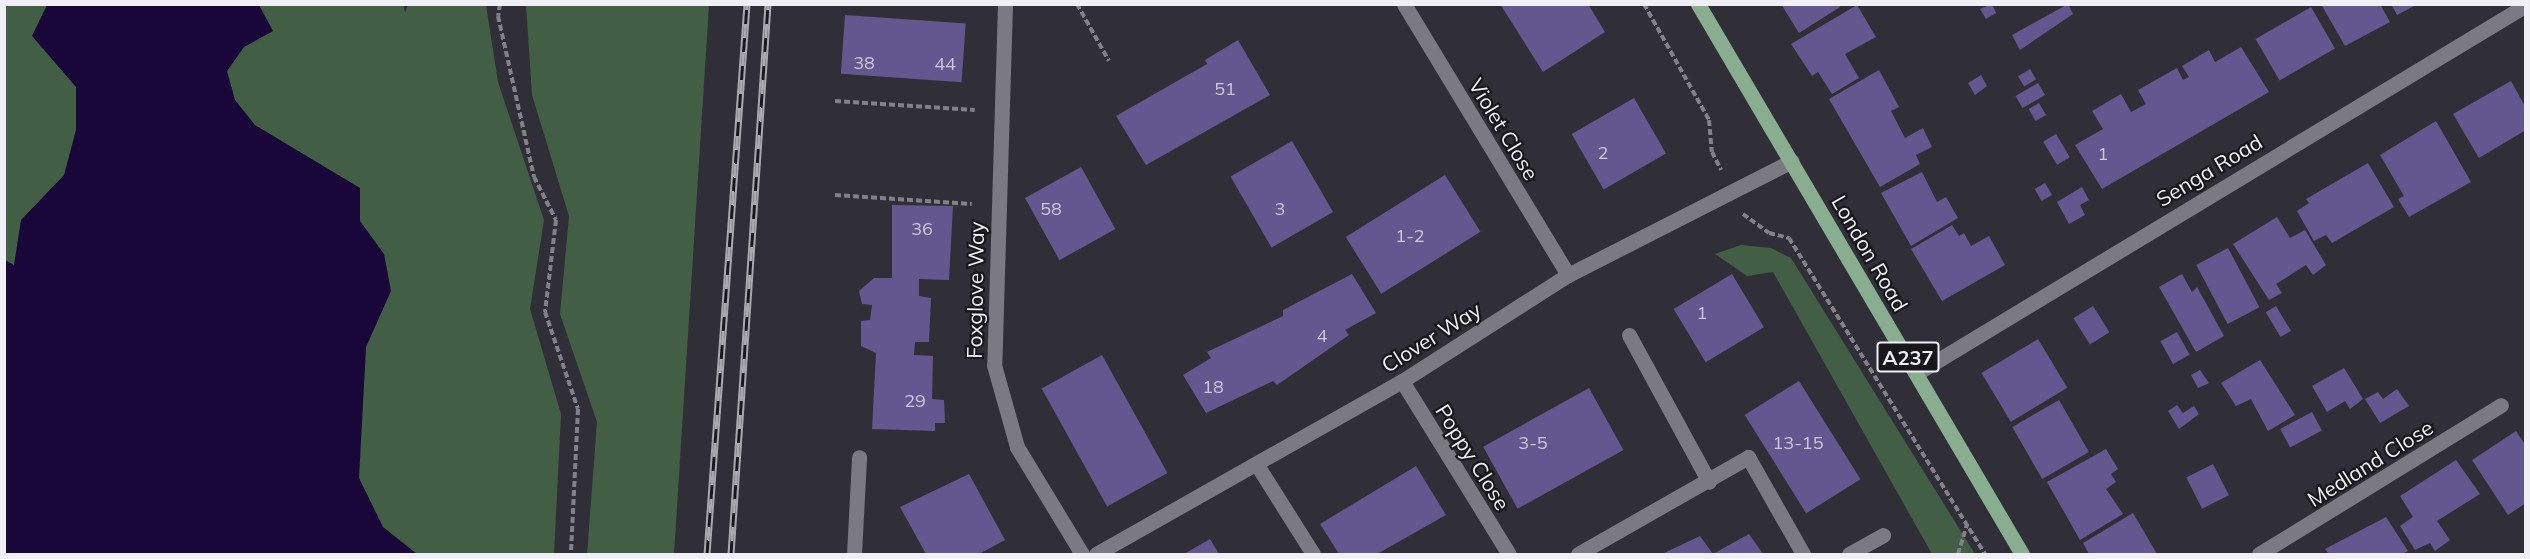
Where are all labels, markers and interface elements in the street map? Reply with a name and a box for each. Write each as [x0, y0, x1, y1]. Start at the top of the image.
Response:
house number: 38 [853, 52, 875, 74]
house number: 44 [934, 53, 956, 75]
street label: Violet Close [1464, 74, 1544, 184]
house number: 51 [1214, 78, 1236, 100]
street label: Senga Road [2151, 129, 2267, 211]
house number: 2 [1598, 142, 1608, 164]
house number: 1 [2098, 143, 2108, 165]
street label: London Road [1827, 191, 1913, 315]
house number: 58 [1040, 198, 1062, 220]
house number: 3 [1275, 198, 1285, 220]
house number: 36 [911, 218, 933, 240]
street label: Foxglove Way [961, 221, 989, 359]
house number: 1-2 [1395, 225, 1425, 247]
street label: Clover Way [1377, 297, 1485, 377]
house number: 1 [1697, 302, 1707, 324]
house number: 4 [1317, 325, 1327, 347]
road number: A237 [1876, 340, 1940, 374]
house number: 18 [1202, 376, 1224, 398]
house number: 29 [904, 390, 926, 412]
street label: Poppy Close [1431, 399, 1515, 515]
street label: Medland Close [2303, 414, 2437, 512]
house number: 3-5 [1518, 432, 1548, 454]
house number: 13-15 [1773, 432, 1823, 454]

